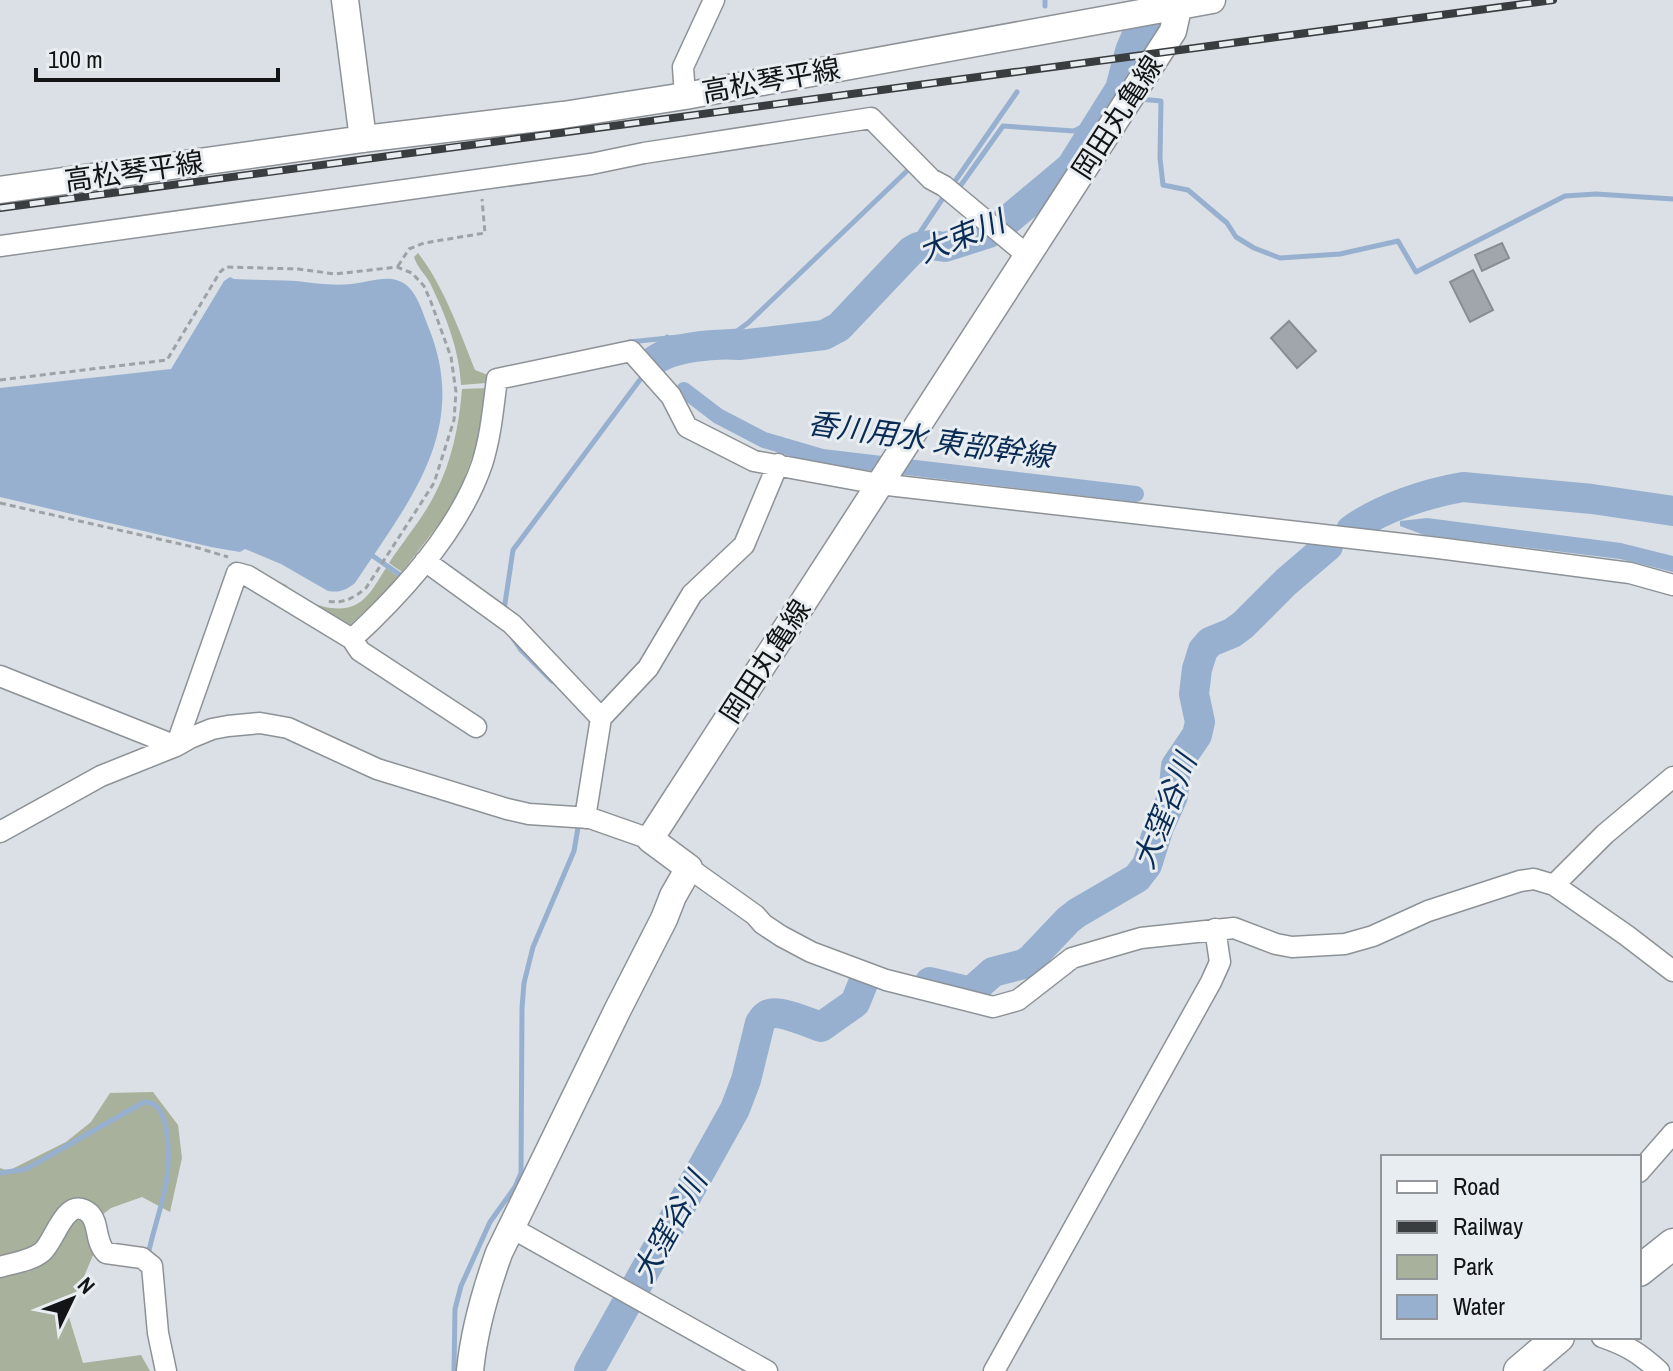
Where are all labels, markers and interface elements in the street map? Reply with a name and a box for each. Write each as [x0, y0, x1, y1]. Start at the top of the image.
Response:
scale bar [36, 32, 278, 82]
text: 100 m [48, 43, 103, 75]
street label: 岡田丸亀線 [1063, 48, 1171, 186]
street label: 高松琴平線 [699, 49, 843, 111]
street label: 高松琴平線 [62, 142, 206, 200]
water label: 大束川 [912, 199, 1013, 271]
water label: 香川用水 東部幹線 [805, 402, 1059, 477]
street label: 岡田丸亀線 [711, 592, 819, 730]
water label: 大窪谷川 [1123, 745, 1206, 874]
legend [1381, 1155, 1641, 1339]
water label: 大窪谷川 [622, 1162, 717, 1289]
text: Road [1453, 1170, 1500, 1202]
text: Railway [1453, 1210, 1523, 1242]
text: Park [1453, 1250, 1494, 1282]
north arrow [32, 1259, 112, 1339]
text: N [71, 1270, 102, 1300]
text: Water [1453, 1290, 1505, 1322]

